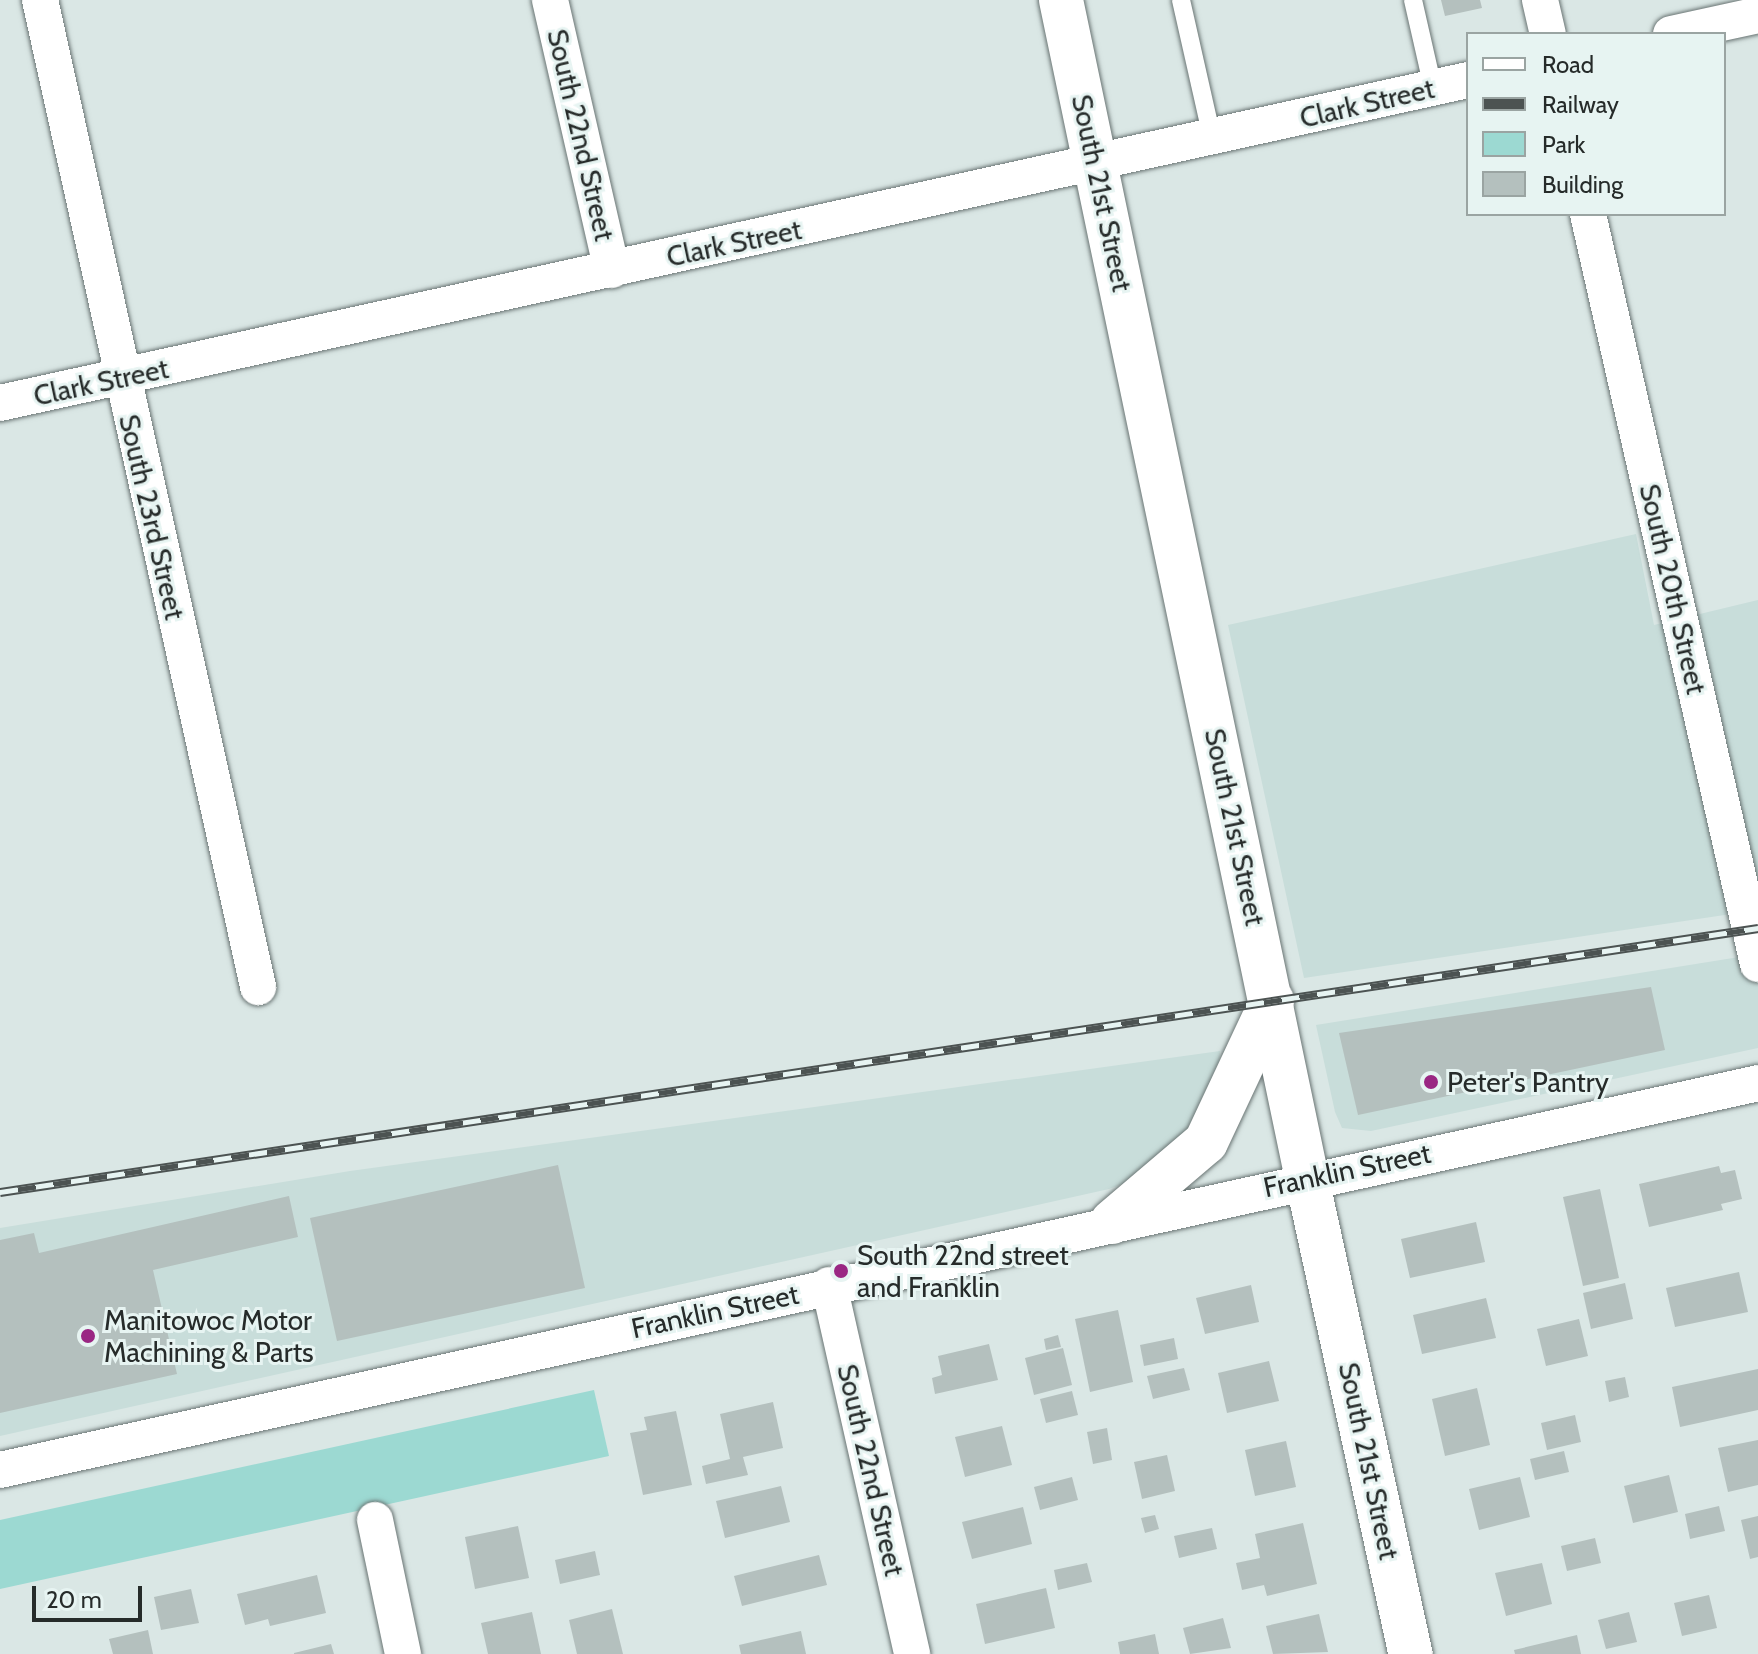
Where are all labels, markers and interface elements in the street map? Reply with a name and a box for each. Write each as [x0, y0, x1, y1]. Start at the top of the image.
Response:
street label: South 22nd Street [540, 26, 622, 244]
legend [1466, 32, 1726, 216]
text: Road [1542, 50, 1594, 79]
street label: Clark Street [1297, 71, 1437, 135]
text: Railway [1542, 90, 1619, 119]
street label: South 21st Street [1065, 91, 1139, 295]
text: Park [1542, 130, 1585, 159]
text: Building [1542, 170, 1623, 199]
street label: Clark Street [664, 212, 804, 274]
street label: Clark Street [31, 351, 171, 413]
street label: South 23rd Street [112, 411, 192, 623]
street label: South 20th Street [1633, 481, 1713, 697]
street label: South 21st Street [1198, 725, 1272, 929]
place label: Peter's Pantry [1447, 1065, 1609, 1099]
marker: Peter's Pantry [1422, 1073, 1440, 1091]
street label: Franklin Street [1260, 1136, 1434, 1204]
place label: South 22nd street and Franklin [857, 1238, 1069, 1304]
marker: South 22nd street and Franklin [832, 1262, 850, 1280]
street label: Franklin Street [628, 1277, 802, 1345]
place label: Manitowoc Motor Machining & Parts [104, 1303, 314, 1369]
marker: Manitowoc Motor Machining & Parts [79, 1327, 97, 1345]
street label: South 21st Street [1332, 1359, 1406, 1563]
street label: South 22nd Street [830, 1361, 912, 1579]
scale bar [36, 1570, 146, 1620]
text: 20 m [46, 1585, 102, 1614]

